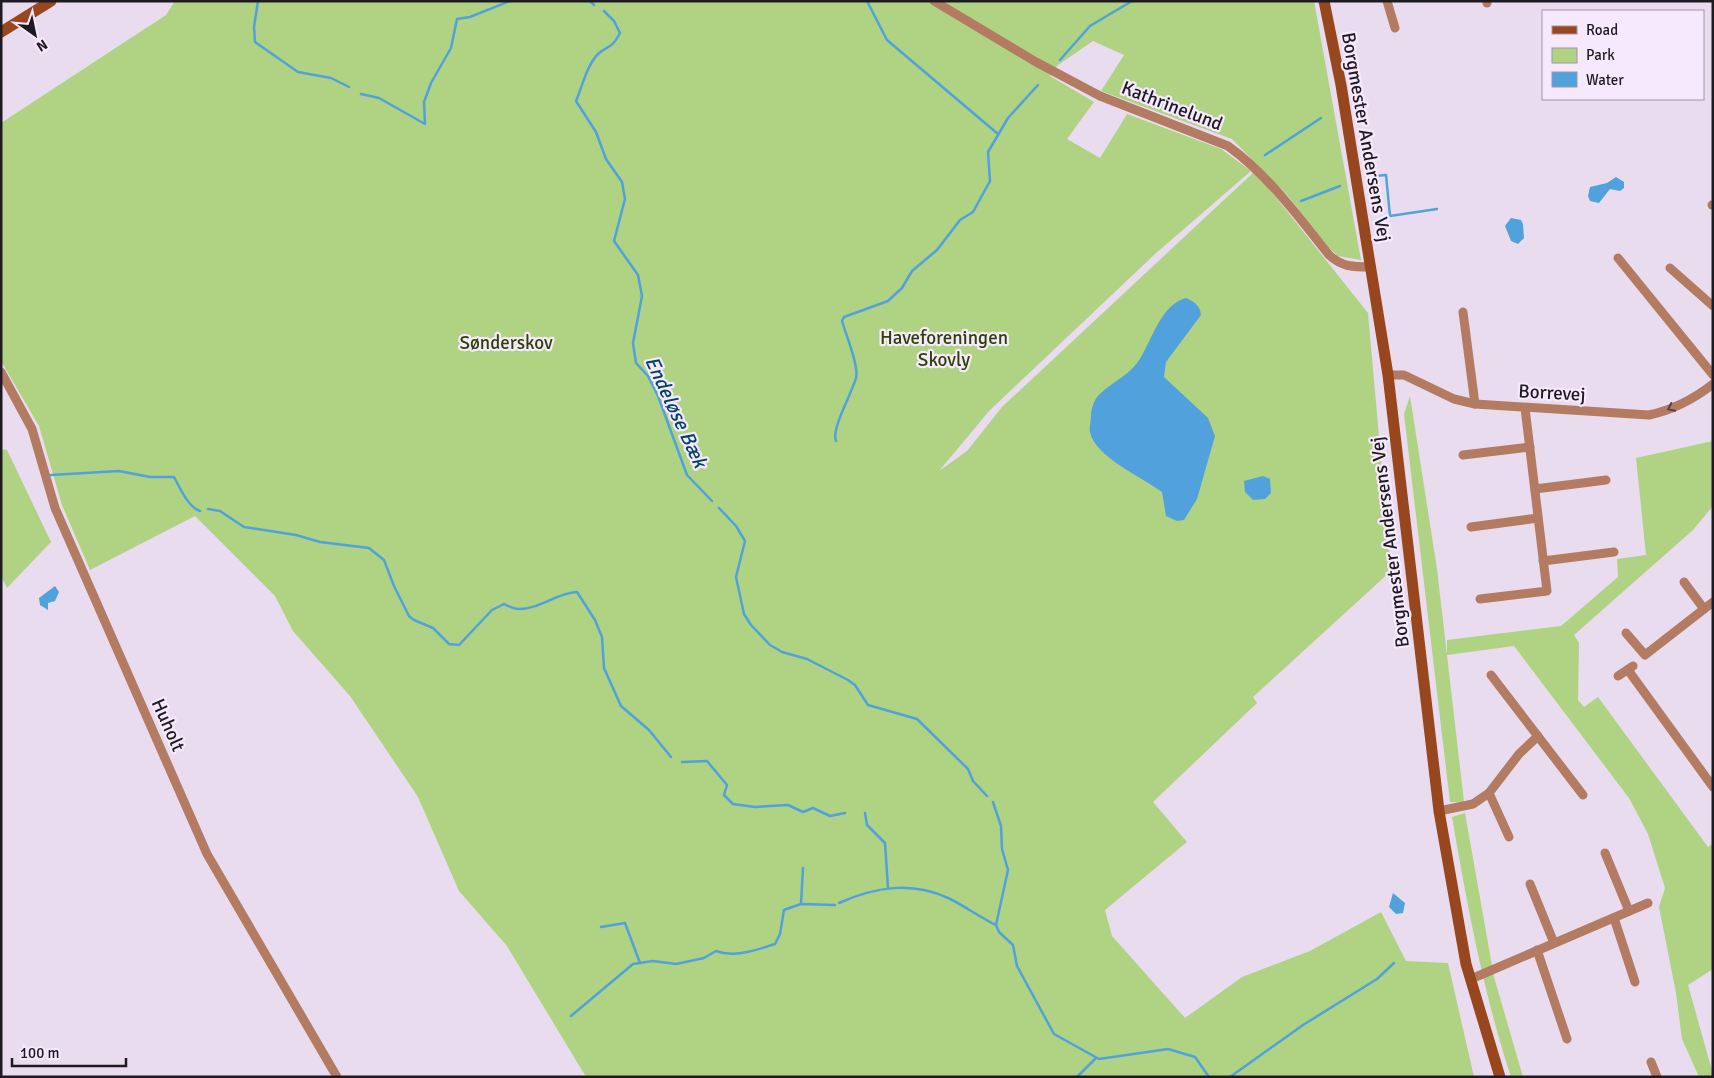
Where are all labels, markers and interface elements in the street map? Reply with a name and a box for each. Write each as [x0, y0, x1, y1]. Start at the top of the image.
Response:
north arrow [10, 10, 60, 60]
legend [1542, 10, 1704, 100]
text: Road [1586, 21, 1618, 39]
street label: Borgmester Andersens Vej [1336, 30, 1396, 244]
text: N [33, 36, 51, 55]
text: Park [1586, 46, 1615, 64]
text: Water [1586, 71, 1624, 89]
street label: Kathrinelund [1118, 76, 1226, 136]
park label: Haveforeningen Skovly [880, 326, 1008, 372]
park label: Sønderskov [459, 331, 553, 355]
water label: Endeløse Bæk [639, 352, 714, 473]
street label: Borrevej [1518, 379, 1586, 407]
one-way arrow [1667, 402, 1676, 412]
street label: Borgmester Andersens Vej [1365, 435, 1415, 649]
street label: Huholt [146, 695, 190, 755]
scale bar [12, 1036, 126, 1068]
text: 100 m [20, 1044, 60, 1062]

